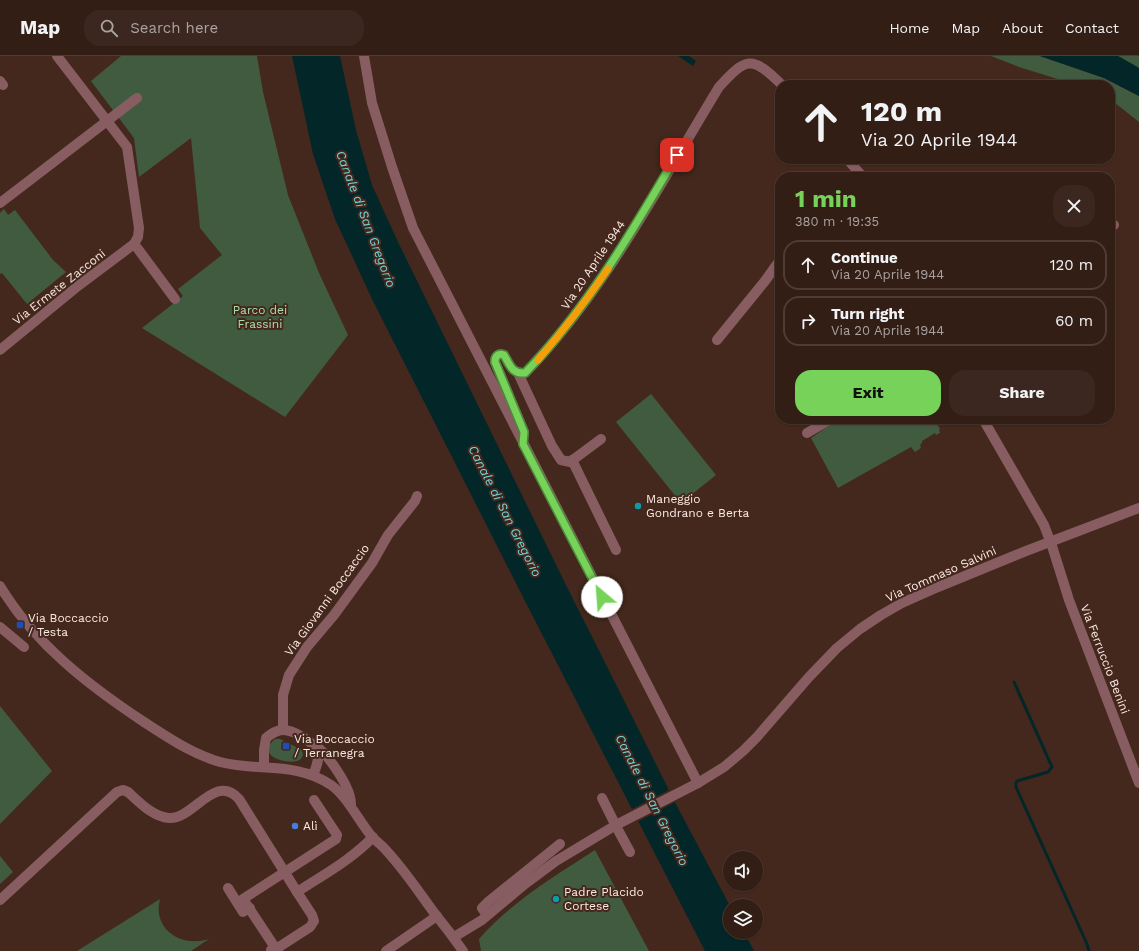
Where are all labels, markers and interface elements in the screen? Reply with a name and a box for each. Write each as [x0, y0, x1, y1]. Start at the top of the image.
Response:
search box [84, 10, 364, 46]
text: Map [20, 16, 60, 39]
icon: search [98, 17, 120, 39]
text: Search here [130, 19, 218, 37]
text: Home [889, 20, 929, 36]
text: Map [951, 20, 980, 36]
text: About [1002, 20, 1043, 36]
text: Contact [1065, 20, 1119, 36]
text: 120 m [861, 95, 942, 128]
icon: ahead [795, 96, 847, 148]
text: Via 20 Aprile 1944 [861, 129, 1018, 150]
pin [660, 138, 694, 172]
icon: arrive [666, 144, 688, 166]
water label: Canale di San Gregorio [333, 148, 399, 290]
text: 1 min [795, 185, 857, 213]
button: close [1053, 185, 1095, 227]
text: 380 m · 19:35 [795, 214, 879, 229]
street label: Via 20 Aprile 1944 [558, 218, 628, 312]
street label: Via Ermete Zacconi [10, 246, 108, 328]
text: Continue [831, 249, 898, 267]
icon: ahead [797, 254, 819, 276]
text: 120 m [1050, 256, 1093, 274]
text: Via 20 Aprile 1944 [831, 267, 944, 282]
park label: Parco dei Frassini [233, 303, 287, 331]
text: Turn right [831, 305, 904, 323]
icon: right [797, 310, 819, 332]
text: 60 m [1055, 312, 1093, 330]
text: Via 20 Aprile 1944 [831, 323, 944, 338]
button: Exit [795, 370, 941, 416]
button: Share [949, 370, 1095, 416]
water label: Canale di San Gregorio [465, 443, 545, 579]
place label: Maneggio Gondrano e Berta [646, 492, 749, 520]
marker: Maneggio Gondrano e Berta [633, 501, 643, 511]
street label: Via Giovanni Boccaccio [282, 541, 372, 659]
street label: Via Tommaso Salvini [884, 543, 998, 605]
position arrow [581, 576, 623, 618]
street label: Via Ferruccio Benini [1078, 602, 1132, 716]
place label: Via Boccaccio / Testa [28, 611, 109, 639]
marker: Via Boccaccio / Testa [15, 620, 25, 630]
place label: Via Boccaccio / Terranegra [294, 732, 375, 760]
water label: Canale di San Gregorio [612, 732, 692, 868]
marker: Via Boccaccio / Terranegra [281, 741, 291, 751]
place label: Alì [303, 819, 318, 833]
marker: Alì [290, 821, 300, 831]
map controls [723, 851, 763, 939]
button: sound [723, 851, 763, 891]
place label: Padre Placido Cortese [564, 885, 644, 913]
marker: Padre Placido Cortese [551, 894, 561, 904]
button: layers [723, 899, 763, 939]

